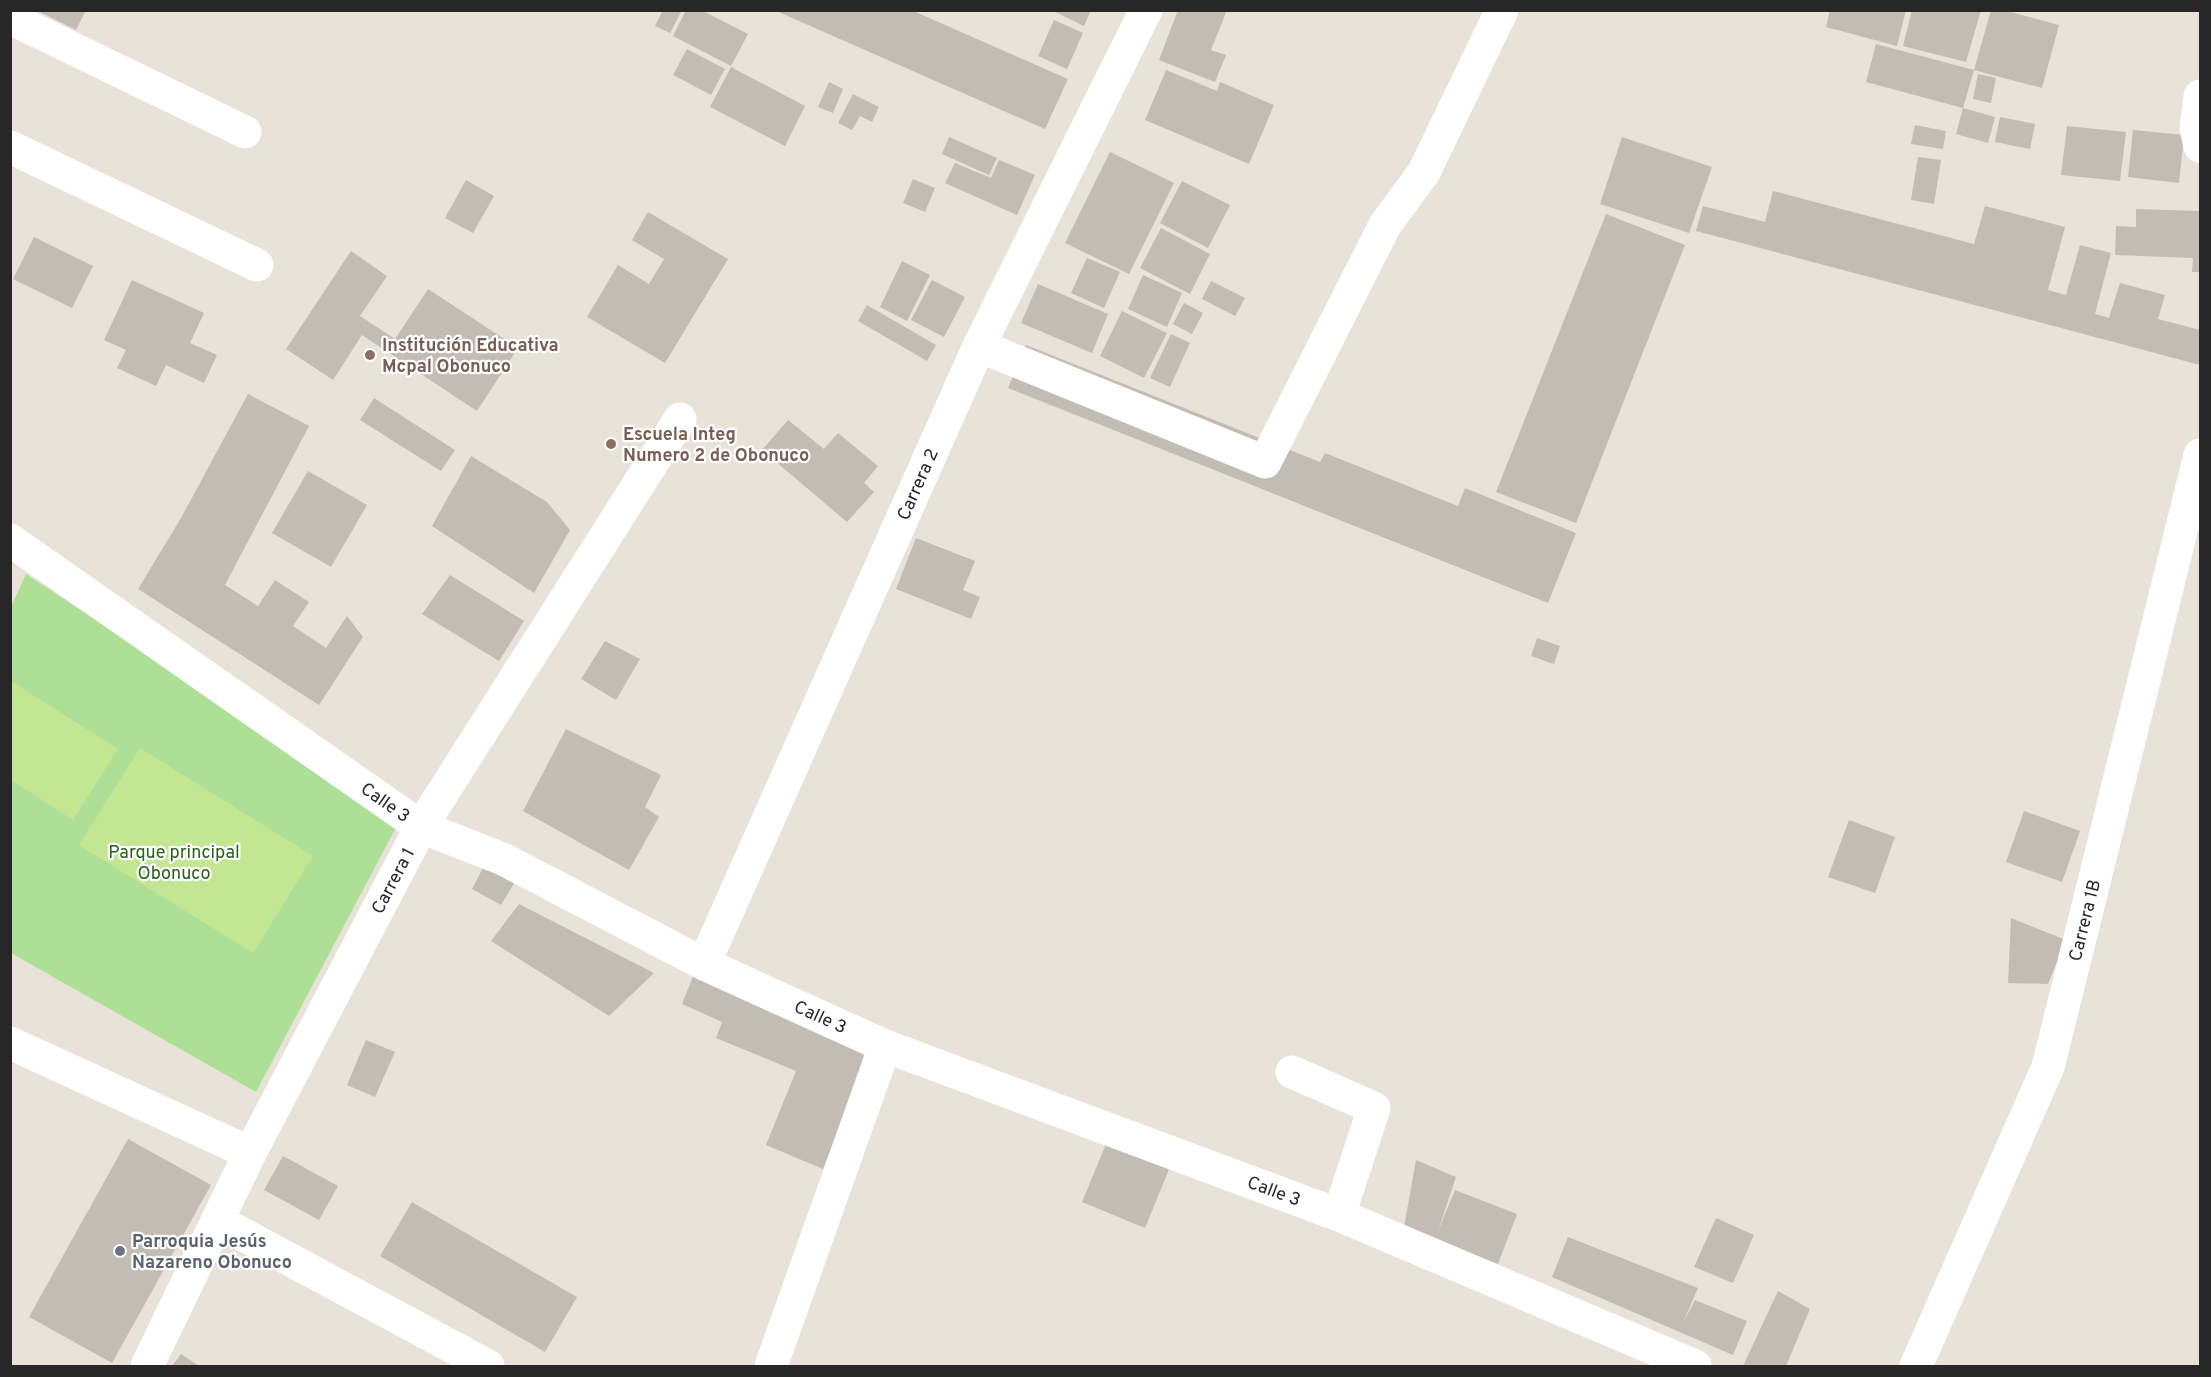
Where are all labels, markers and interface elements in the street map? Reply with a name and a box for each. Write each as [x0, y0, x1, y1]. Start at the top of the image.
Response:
place label: Institución Educativa Mcpal Obonuco [382, 335, 559, 379]
marker: Institución Educativa Mcpal Obonuco [363, 348, 377, 362]
place label: Escuela Integ Numero 2 de Obonuco [623, 424, 809, 468]
marker: Escuela Integ Numero 2 de Obonuco [604, 437, 618, 451]
street label: Carrera 2 [893, 446, 945, 524]
street label: Calle 3 [355, 778, 414, 829]
park label: Parque principal Obonuco [108, 842, 240, 886]
street label: Carrera 1 [367, 844, 421, 919]
street label: Carrera 1B [2065, 877, 2107, 964]
street label: Calle 3 [790, 996, 850, 1040]
street label: Calle 3 [1244, 1172, 1304, 1213]
place label: Parroquia Jesús Nazareno Obonuco [132, 1231, 292, 1275]
marker: Parroquia Jesús Nazareno Obonuco [113, 1244, 127, 1258]

